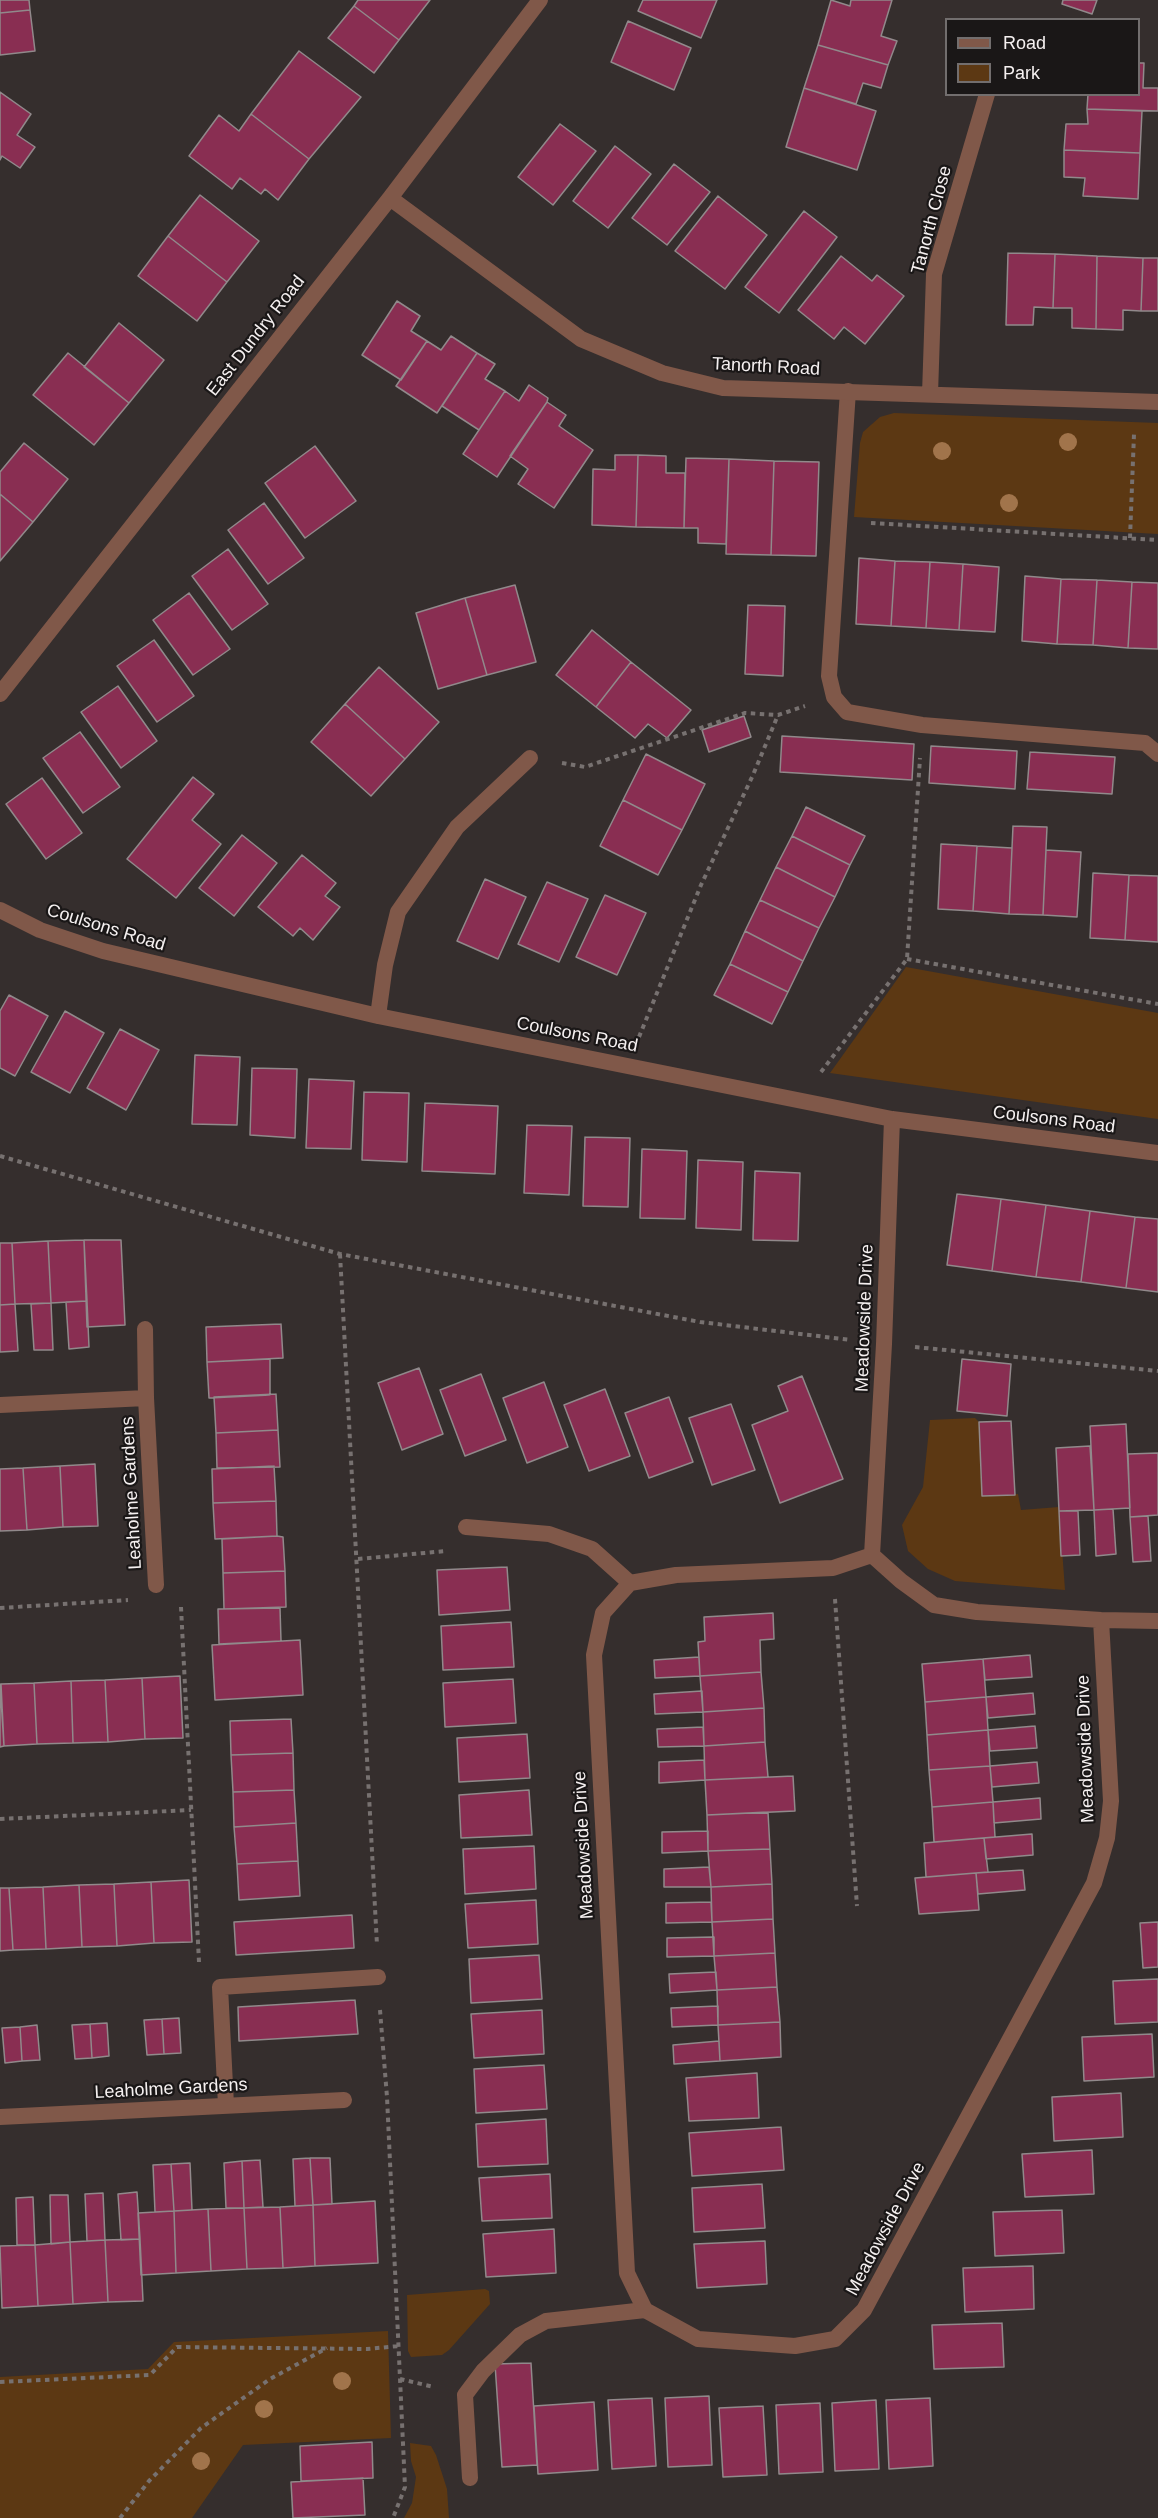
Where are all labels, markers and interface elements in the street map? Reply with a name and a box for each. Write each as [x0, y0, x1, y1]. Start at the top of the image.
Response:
legend [945, 18, 1140, 96]
text: Road [1003, 33, 1046, 53]
text: Park [1003, 63, 1040, 83]
street label: Tanorth Close [907, 164, 957, 276]
street label: East Dundry Road [202, 271, 310, 401]
street label: Tanorth Road [711, 353, 821, 381]
street label: Coulsons Road [44, 900, 168, 956]
street label: Coulsons Road [515, 1013, 639, 1057]
street label: Coulsons Road [992, 1102, 1116, 1138]
street label: Meadowside Drive [852, 1244, 878, 1392]
street label: Leaholme Gardens [117, 1416, 147, 1570]
street label: Meadowside Drive [1073, 1675, 1099, 1823]
street label: Meadowside Drive [569, 1771, 599, 1919]
street label: Leaholme Gardens [94, 2074, 248, 2104]
street label: Meadowside Drive [842, 2159, 930, 2299]

